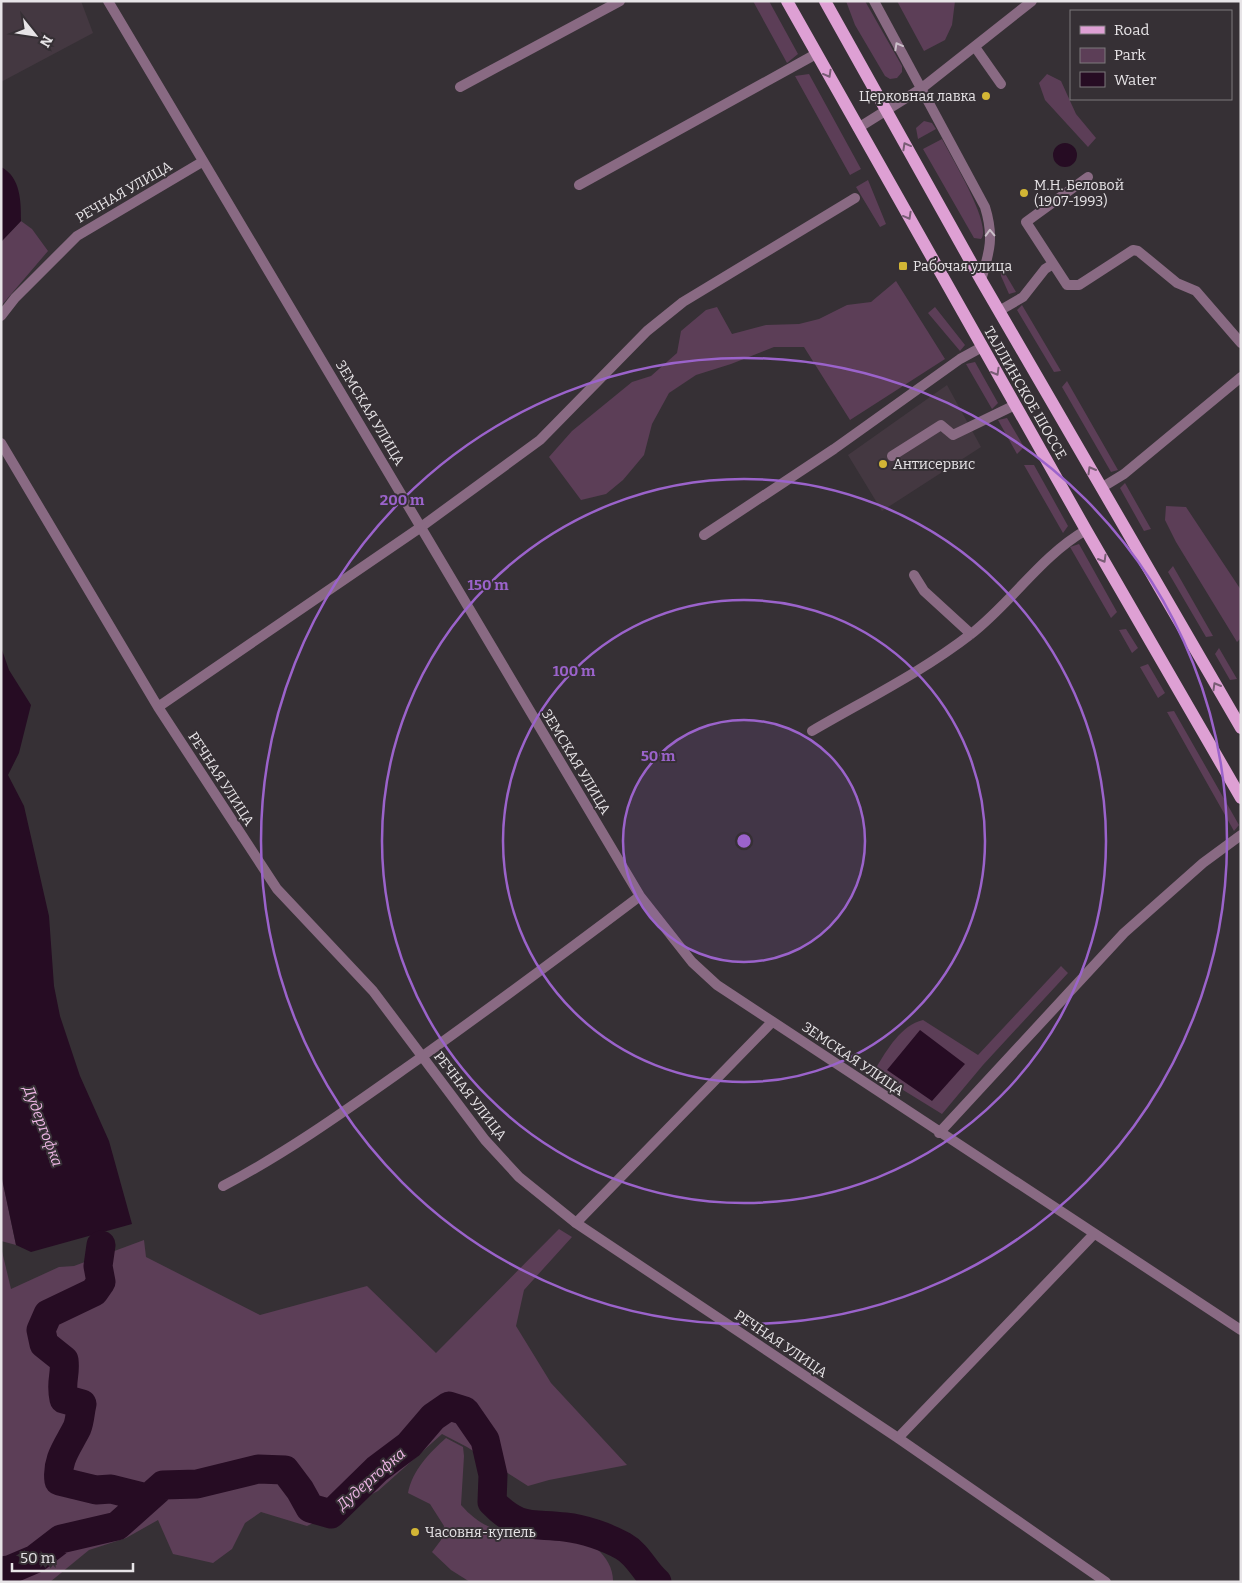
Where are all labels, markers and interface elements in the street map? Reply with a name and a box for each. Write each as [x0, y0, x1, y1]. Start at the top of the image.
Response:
north arrow [10, 10, 60, 60]
legend [1070, 10, 1232, 100]
text: Road [1114, 21, 1149, 39]
text: N [36, 32, 56, 50]
one-way arrow [895, 42, 905, 51]
text: Park [1114, 46, 1146, 64]
one-way arrow [821, 69, 831, 78]
text: Water [1114, 71, 1157, 89]
place label: Церковная лавка [859, 88, 976, 105]
marker: Церковная лавка [980, 90, 992, 102]
one-way arrow [903, 142, 913, 151]
street label: РЕЧНАЯ УЛИЦА [73, 158, 175, 226]
place label: М.Н. Беловой (1907-1993) [1034, 177, 1124, 210]
marker: М.Н. Беловой (1907-1993) [1018, 187, 1030, 199]
one-way arrow [901, 210, 911, 219]
one-way arrow [985, 228, 996, 236]
place label: Рабочая улица [913, 258, 1013, 275]
marker: Рабочая улица [897, 260, 909, 272]
street label: ТАЛЛИНСКОЕ ШОССЕ [980, 324, 1070, 462]
street label: ЗЕМСКАЯ УЛИЦА [332, 357, 408, 469]
one-way arrow [990, 367, 1000, 376]
place label: Антисервис [893, 456, 975, 473]
marker: Антисервис [877, 458, 889, 470]
one-way arrow [1087, 466, 1097, 475]
text: 200 m [380, 491, 425, 509]
one-way arrow [1096, 554, 1106, 563]
text: 150 m [467, 576, 509, 594]
text: 100 m [553, 662, 596, 680]
one-way arrow [1213, 682, 1223, 691]
street label: ЗЕМСКАЯ УЛИЦА [538, 706, 614, 818]
street label: РЕЧНАЯ УЛИЦА [184, 729, 258, 829]
text: 50 m [641, 747, 676, 765]
centre of rings [735, 832, 753, 850]
street label: ЗЕМСКАЯ УЛИЦА [799, 1019, 907, 1100]
street label: РЕЧНАЯ УЛИЦА [430, 1048, 510, 1144]
water label: Дудергофка [19, 1082, 67, 1169]
street label: РЕЧНАЯ УЛИЦА [731, 1307, 831, 1381]
water label: Дудергофка [332, 1444, 409, 1514]
place label: Часовня-купель [425, 1524, 536, 1541]
marker: Часовня-купель [409, 1526, 421, 1538]
scale bar [12, 1540, 134, 1572]
text: 50 m [20, 1549, 56, 1567]

